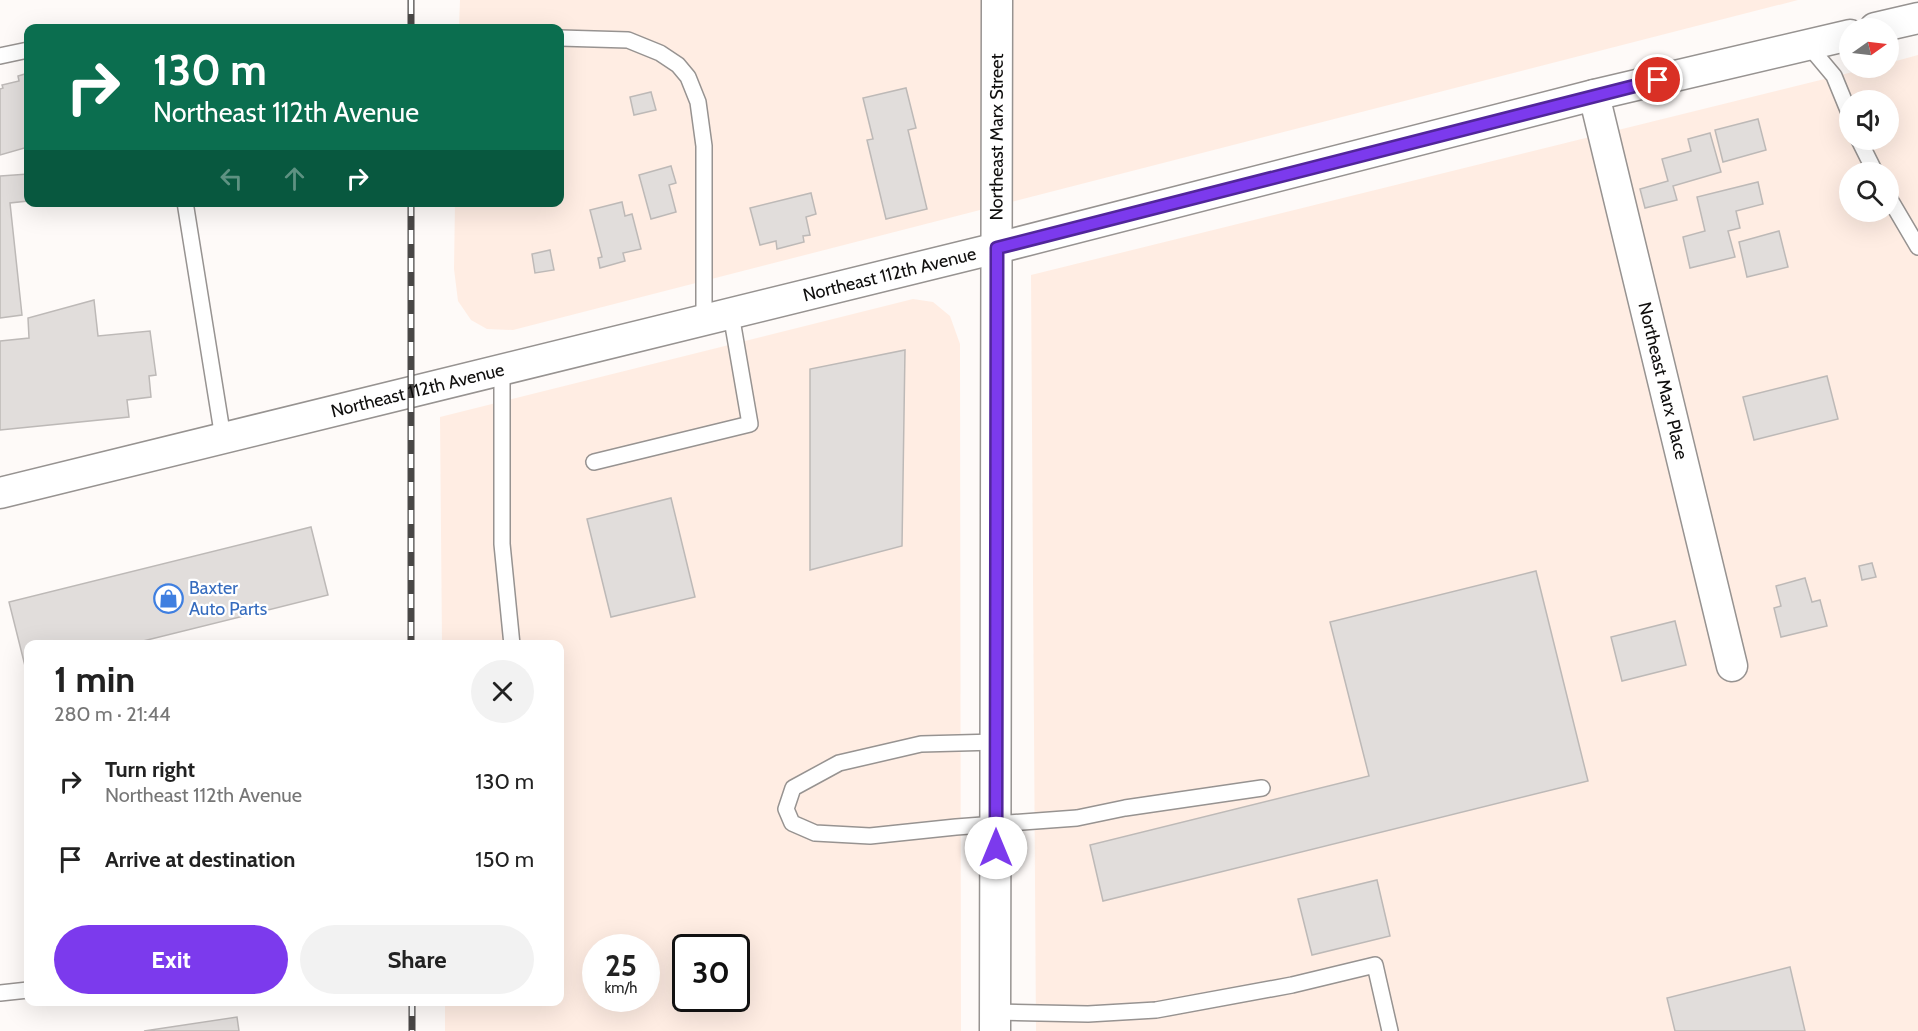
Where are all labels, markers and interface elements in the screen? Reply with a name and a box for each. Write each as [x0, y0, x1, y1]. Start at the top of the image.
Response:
north arrow [1839, 18, 1899, 78]
map controls [1839, 18, 1899, 222]
text: 130 m [153, 44, 267, 96]
icon: right [54, 48, 132, 126]
street label: Northeast Marx Street [986, 53, 1008, 221]
pin [1632, 54, 1683, 105]
icon: arrive [1641, 63, 1674, 96]
button: sound [1839, 90, 1899, 150]
text: Northeast 112th Avenue [153, 96, 419, 129]
icon: left [215, 162, 248, 195]
icon: ahead [278, 162, 311, 195]
icon: right [341, 162, 374, 195]
button: search [1839, 162, 1899, 222]
street label: Northeast 112th Avenue [801, 243, 978, 306]
street label: Northeast Marx Place [1633, 300, 1693, 462]
street label: Northeast 112th Avenue [329, 359, 506, 422]
place label: Baxter Auto Parts [189, 577, 267, 620]
shop icon: Baxter Auto Parts [152, 582, 184, 614]
text: 1 min [54, 657, 135, 701]
button: close [471, 660, 534, 723]
text: 280 m · 21:44 [54, 702, 171, 726]
text: Turn right [105, 756, 195, 783]
icon: right [54, 765, 87, 798]
text: 130 m [475, 768, 534, 795]
text: Northeast 112th Avenue [105, 783, 302, 807]
position arrow [964, 816, 1028, 880]
icon: arrive [54, 843, 87, 876]
text: Arrive at destination [105, 846, 295, 873]
text: 150 m [475, 846, 534, 873]
button: Exit [54, 925, 288, 994]
button: Share [300, 925, 534, 994]
speed limit sign: 30 [672, 934, 750, 1012]
text: 25 [605, 947, 637, 984]
text: km/h [605, 979, 637, 997]

